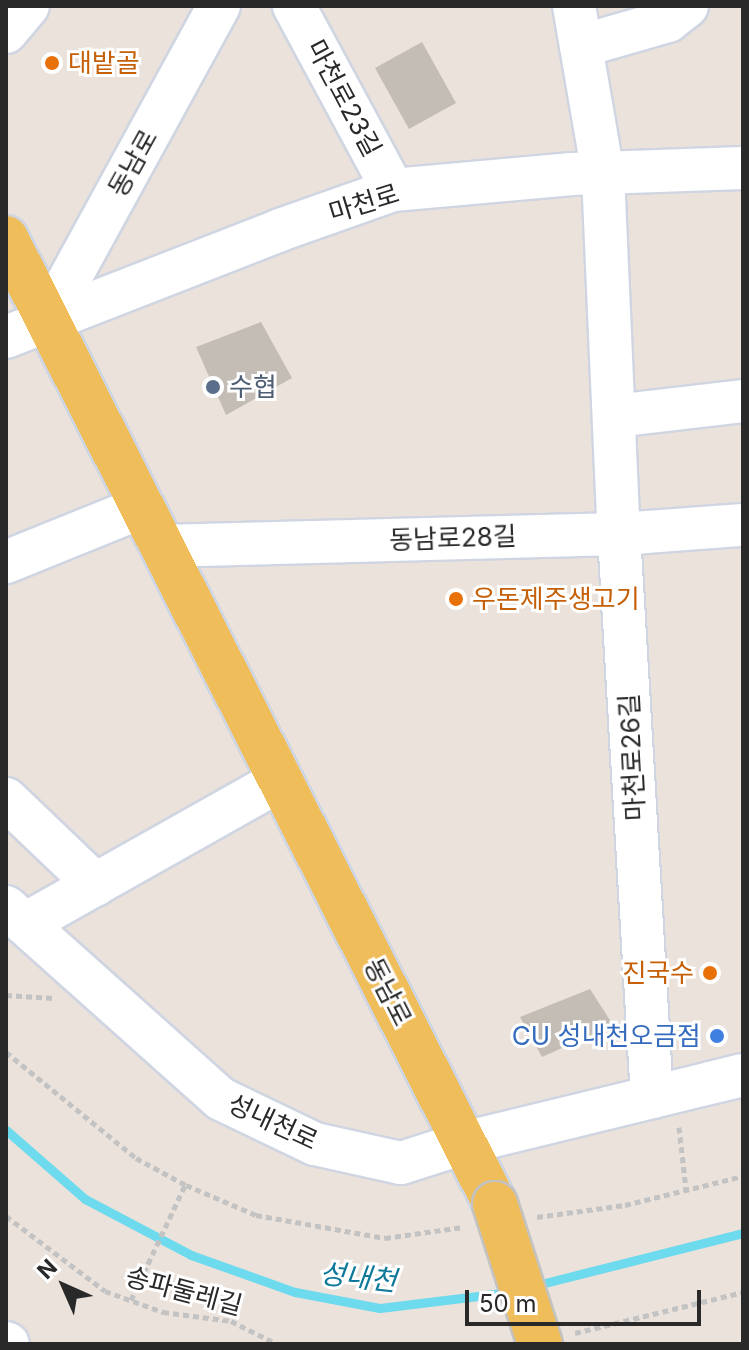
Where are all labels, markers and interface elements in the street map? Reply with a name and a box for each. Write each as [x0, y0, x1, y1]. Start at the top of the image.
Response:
street label: 마천로23길 [300, 34, 388, 162]
place label: 대밭골 [68, 47, 140, 79]
marker: 대밭골 [43, 54, 61, 72]
street label: 동남로 [102, 124, 164, 202]
street label: 마천로 [325, 178, 403, 228]
place label: 수협 [229, 371, 277, 403]
marker: 수협 [204, 378, 222, 396]
street label: 동남로28길 [389, 520, 517, 556]
place label: 우돈제주생고기 [472, 583, 639, 615]
marker: 우돈제주생고기 [447, 590, 465, 608]
street label: 마천로26길 [613, 692, 651, 822]
street label: 동남로 [358, 953, 418, 1031]
place label: 진국수 [622, 957, 694, 989]
marker: 진국수 [701, 964, 719, 982]
place label: CU 성내천오금점 [512, 1020, 701, 1052]
marker: CU 성내천오금점 [708, 1027, 726, 1045]
street label: 성내천로 [223, 1088, 323, 1156]
north arrow [24, 1246, 104, 1326]
text: N [32, 1254, 62, 1284]
water label: 성내천 [318, 1256, 398, 1298]
street label: 송파둘레길 [122, 1260, 246, 1322]
scale bar [469, 1274, 705, 1324]
text: 50 m [479, 1289, 537, 1318]

